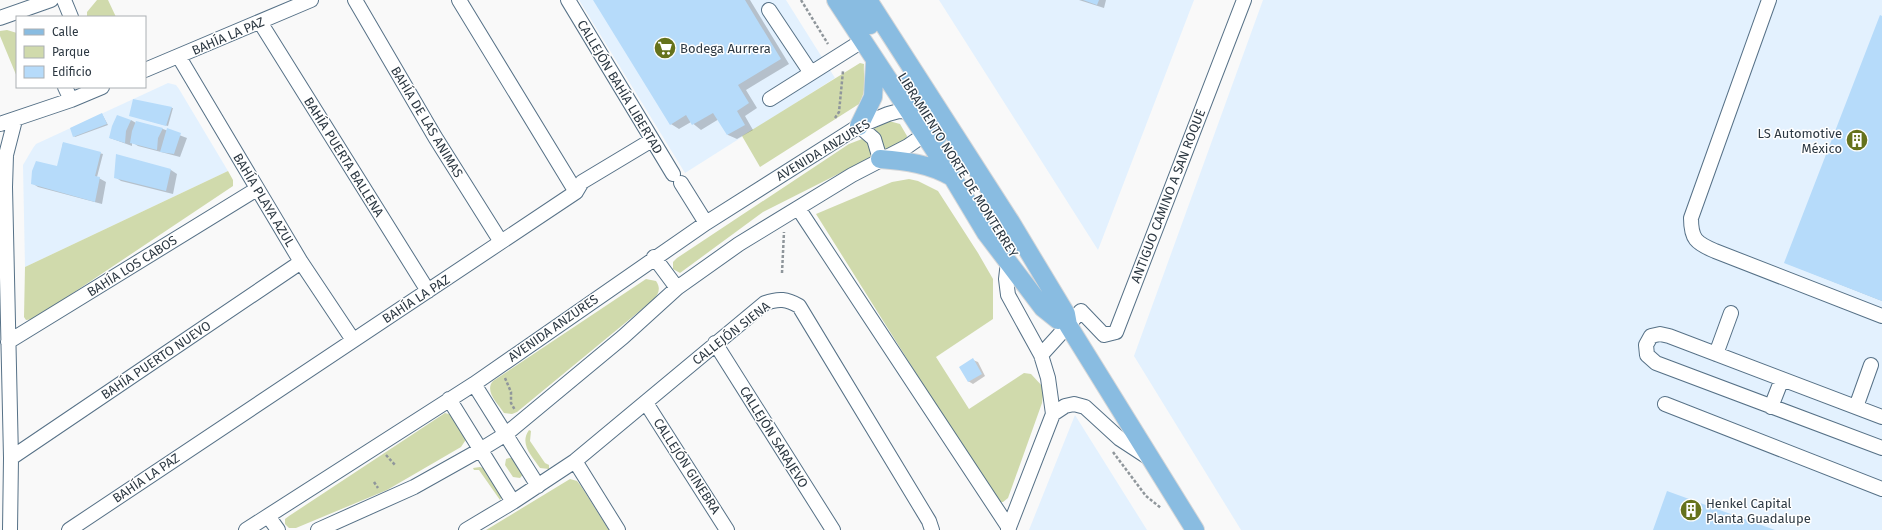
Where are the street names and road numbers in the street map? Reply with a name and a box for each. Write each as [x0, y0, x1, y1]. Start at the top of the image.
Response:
street label: BAHÍA LA PAZ [190, 14, 267, 58]
street label: CALLEJÓN BAHÍA LIBERTAD [574, 17, 666, 157]
street label: BAHÍA DE LAS ANIMAS [388, 64, 466, 180]
street label: LIBRAMIENTO NORTE DE MONTERREY [895, 70, 1022, 261]
street label: BAHÍA PUERTA BALLENA [301, 94, 387, 220]
street label: ANTIGUO CAMINO A SAN ROQUE [1128, 107, 1208, 285]
street label: AVENIDA ANZURES [773, 116, 873, 184]
street label: BAHÍA PLAYA AZUL [230, 151, 298, 250]
street label: BAHÍA LOS CABOS [84, 232, 180, 300]
street label: BAHÍA LA PAZ [380, 272, 453, 326]
street label: AVENIDA ANZURES [505, 291, 601, 365]
street label: CALLEJÓN SIENA [689, 298, 773, 368]
street label: BAHÍA PUERTO NUEVO [98, 318, 214, 402]
street label: CALLEJÓN SARAJEVO [737, 384, 811, 490]
street label: CALLEJÓN GINEBRA [650, 415, 724, 517]
street label: BAHÍA LA PAZ [110, 450, 182, 506]

